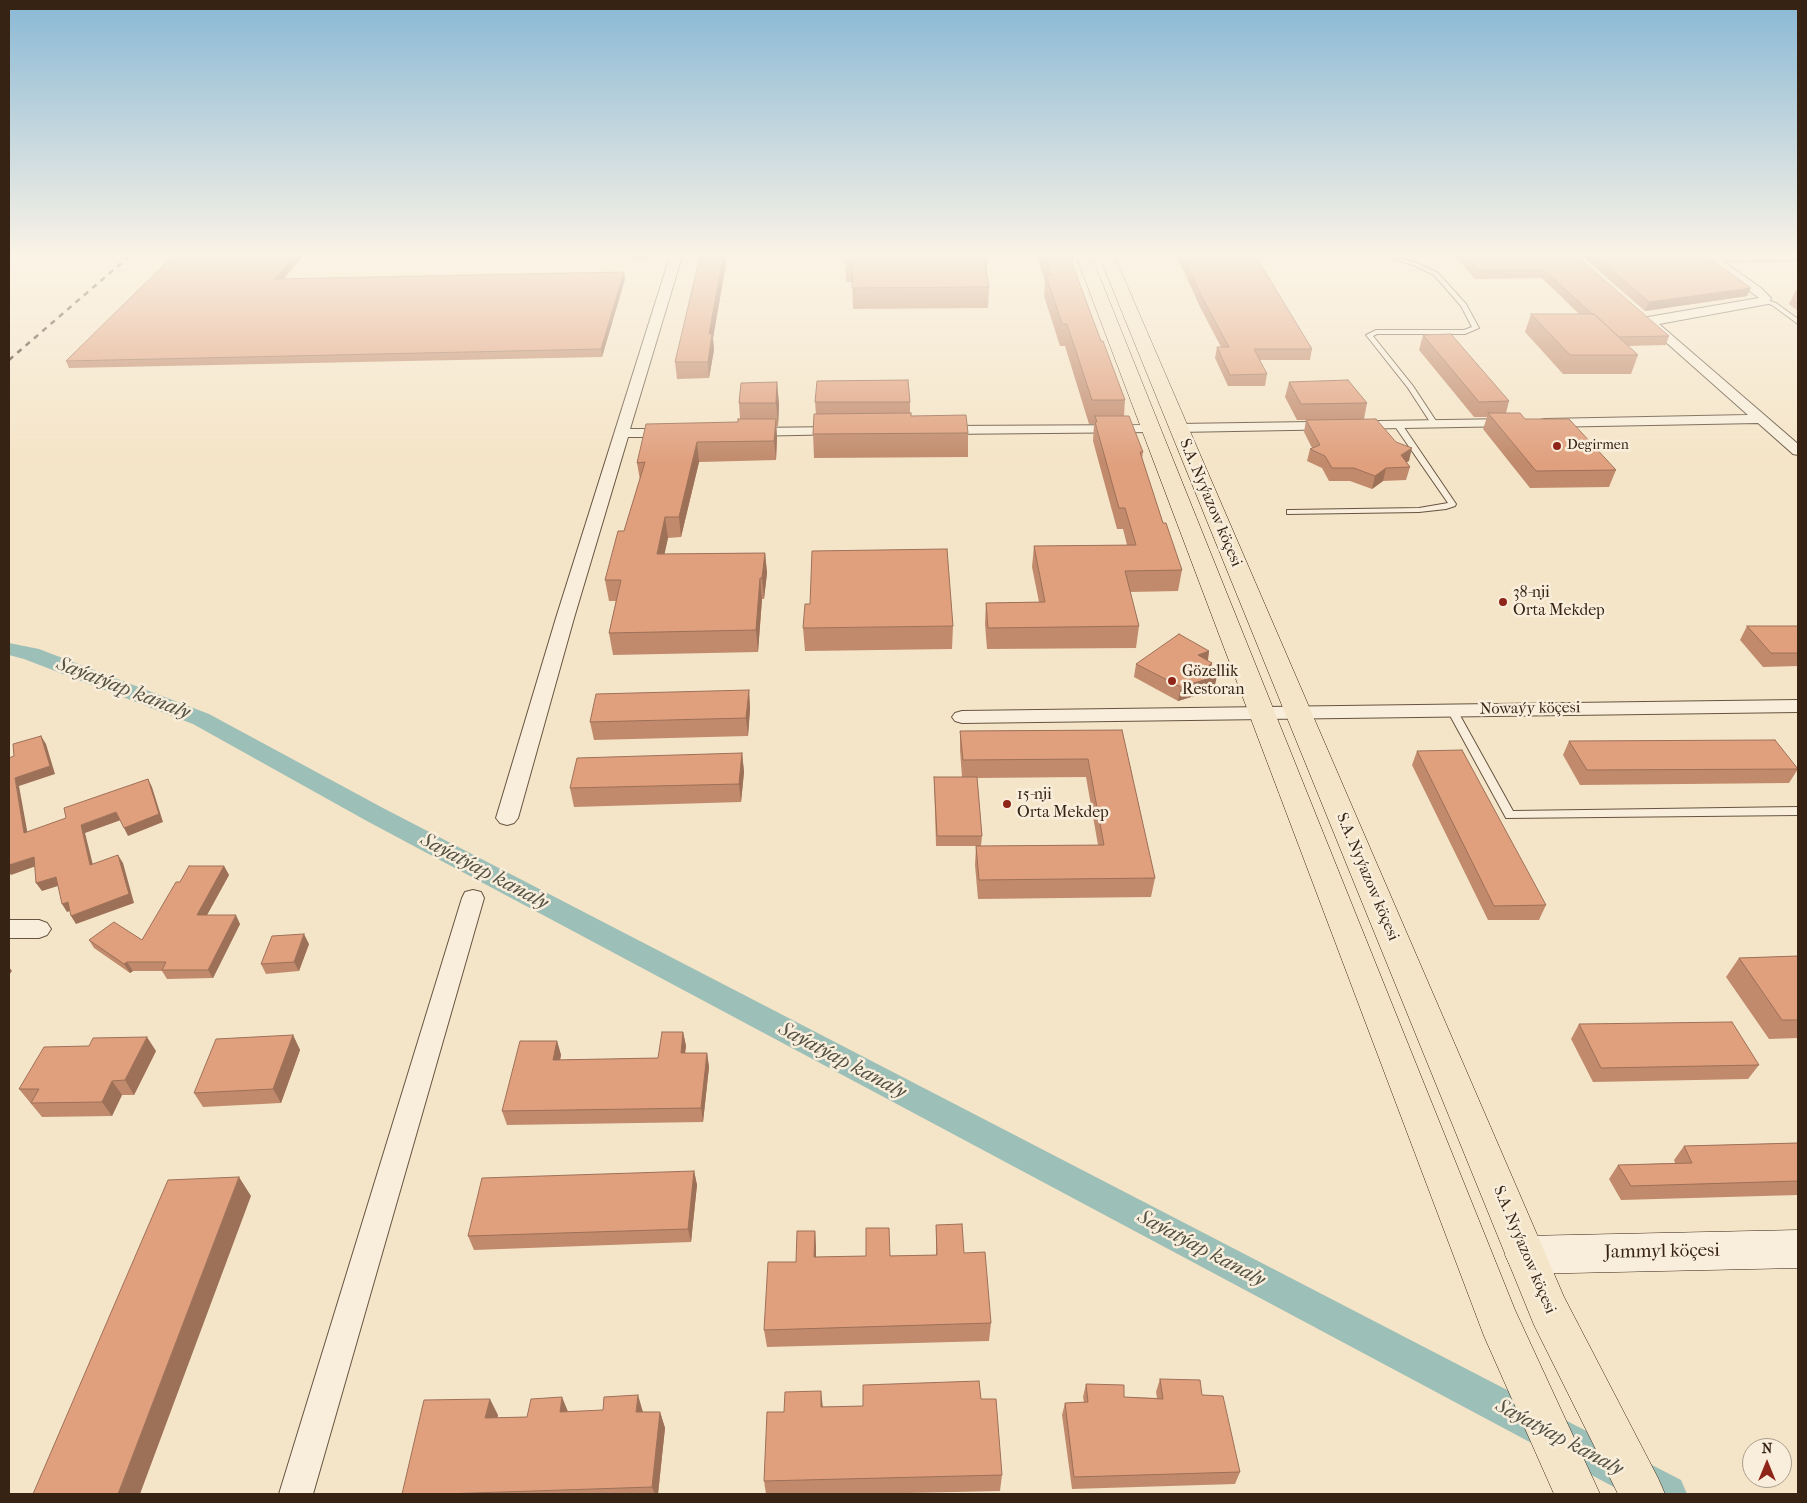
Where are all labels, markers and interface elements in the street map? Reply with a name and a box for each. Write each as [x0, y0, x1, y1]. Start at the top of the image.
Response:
street label: S.A. Nyýazow köçesi [1174, 436, 1246, 570]
place label: Degirmen [1567, 438, 1629, 454]
marker: Degirmen [1551, 440, 1563, 452]
place label: 38-nji Orta Mekdep [1513, 583, 1605, 621]
marker: 38-nji Orta Mekdep [1497, 596, 1509, 608]
water label: Saýatýap kanaly [53, 652, 193, 726]
place label: Gözellik Restoran [1182, 662, 1244, 700]
marker: Gözellik Restoran [1166, 675, 1178, 687]
street label: Nowaýy köçesi [1480, 699, 1580, 719]
place label: 15-nji Orta Mekdep [1017, 785, 1109, 823]
marker: 15-nji Orta Mekdep [1001, 798, 1013, 810]
street label: S.A. Nyýazow köçesi [1331, 810, 1403, 944]
water label: Saýatýap kanaly [416, 828, 552, 916]
water label: Saýatýap kanaly [774, 1017, 910, 1105]
street label: S.A. Nyýazow köçesi [1488, 1183, 1560, 1317]
water label: Saýatýap kanaly [1133, 1205, 1269, 1293]
street label: Jammyl köçesi [1604, 1240, 1720, 1264]
water label: Saýatýap kanaly [1491, 1394, 1627, 1482]
north arrow [1742, 1438, 1792, 1488]
text: N [1762, 1440, 1772, 1457]

